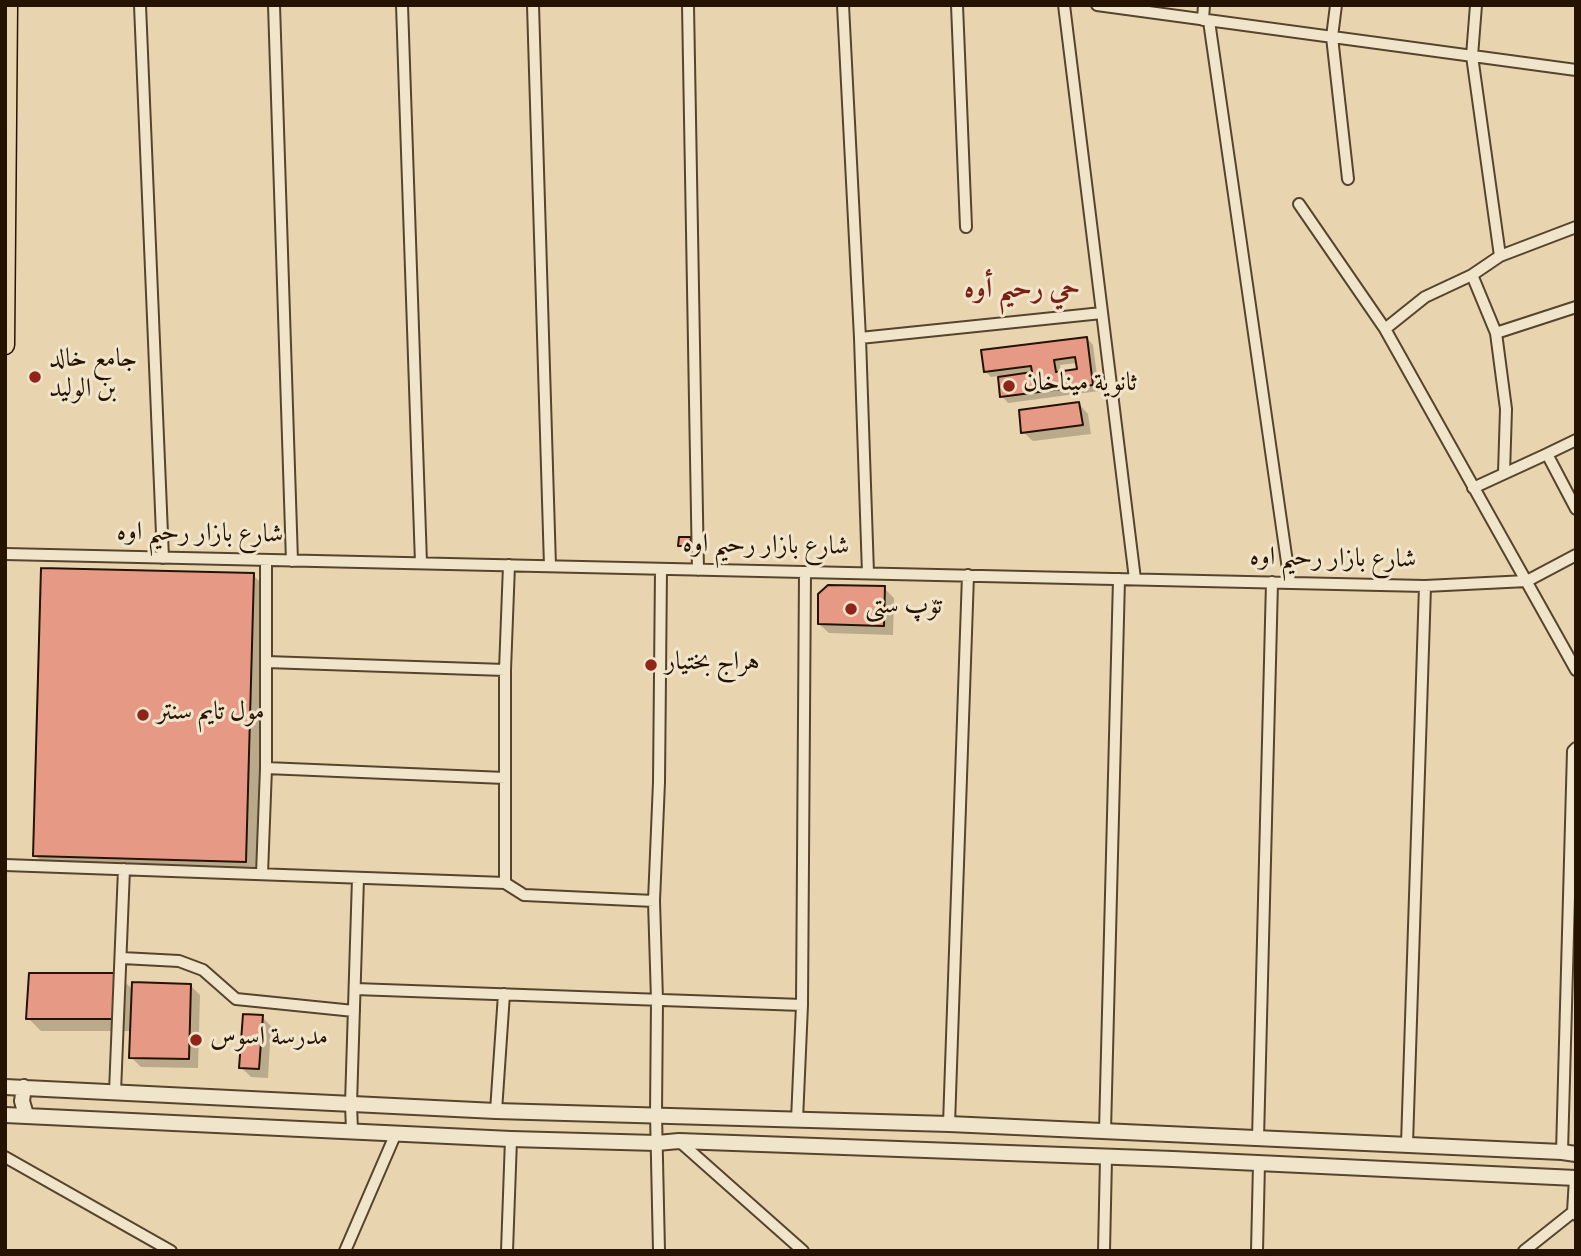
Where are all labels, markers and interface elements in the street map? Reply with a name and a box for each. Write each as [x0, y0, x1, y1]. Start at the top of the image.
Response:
district label: حي رحيم أوه [964, 275, 1080, 309]
place label: جامع خالد بن الوليد [49, 346, 137, 408]
marker: جامع خالد بن الوليد [27, 369, 43, 385]
place label: ثانوية ميناخان [1023, 370, 1137, 402]
marker: ثانوية ميناخان [1001, 378, 1017, 394]
street label: شارع بازار رحيم اوه [116, 519, 284, 553]
street label: شارع بازار رحيم اوه [682, 531, 850, 565]
street label: شارع بازار رحيم اوه [1249, 544, 1417, 578]
place label: تۆپ ستی [865, 593, 942, 625]
marker: تۆپ ستی [843, 601, 859, 617]
place label: هراج بختيار [665, 649, 760, 681]
marker: هراج بختيار [643, 657, 659, 673]
place label: مول تايم سنتر [157, 699, 265, 731]
marker: مول تايم سنتر [135, 707, 151, 723]
place label: مدرسة اسوس [210, 1024, 328, 1056]
marker: مدرسة اسوس [188, 1032, 204, 1048]

